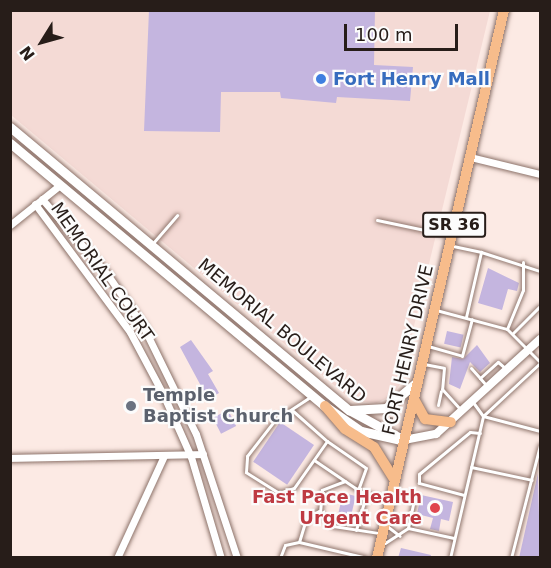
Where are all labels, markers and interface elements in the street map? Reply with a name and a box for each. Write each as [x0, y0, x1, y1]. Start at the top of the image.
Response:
north arrow [12, 12, 72, 72]
scale bar [347, 12, 461, 50]
text: 100 m [355, 24, 413, 45]
text: N [16, 42, 39, 64]
place label: Fort Henry Mall [333, 68, 490, 90]
marker: Fort Henry Mall [314, 72, 328, 86]
street label: MEMORIAL COURT [46, 198, 158, 346]
road number: SR 36 [421, 212, 487, 238]
street label: MEMORIAL BOULEVARD [193, 254, 371, 408]
street label: FORT HENRY DRIVE [378, 263, 438, 437]
place label: Temple Baptist Church [143, 385, 293, 428]
marker: Temple Baptist Church [124, 399, 138, 413]
place label: Fast Pace Health Urgent Care [252, 487, 422, 530]
marker: Fast Pace Health Urgent Care [426, 499, 444, 517]

